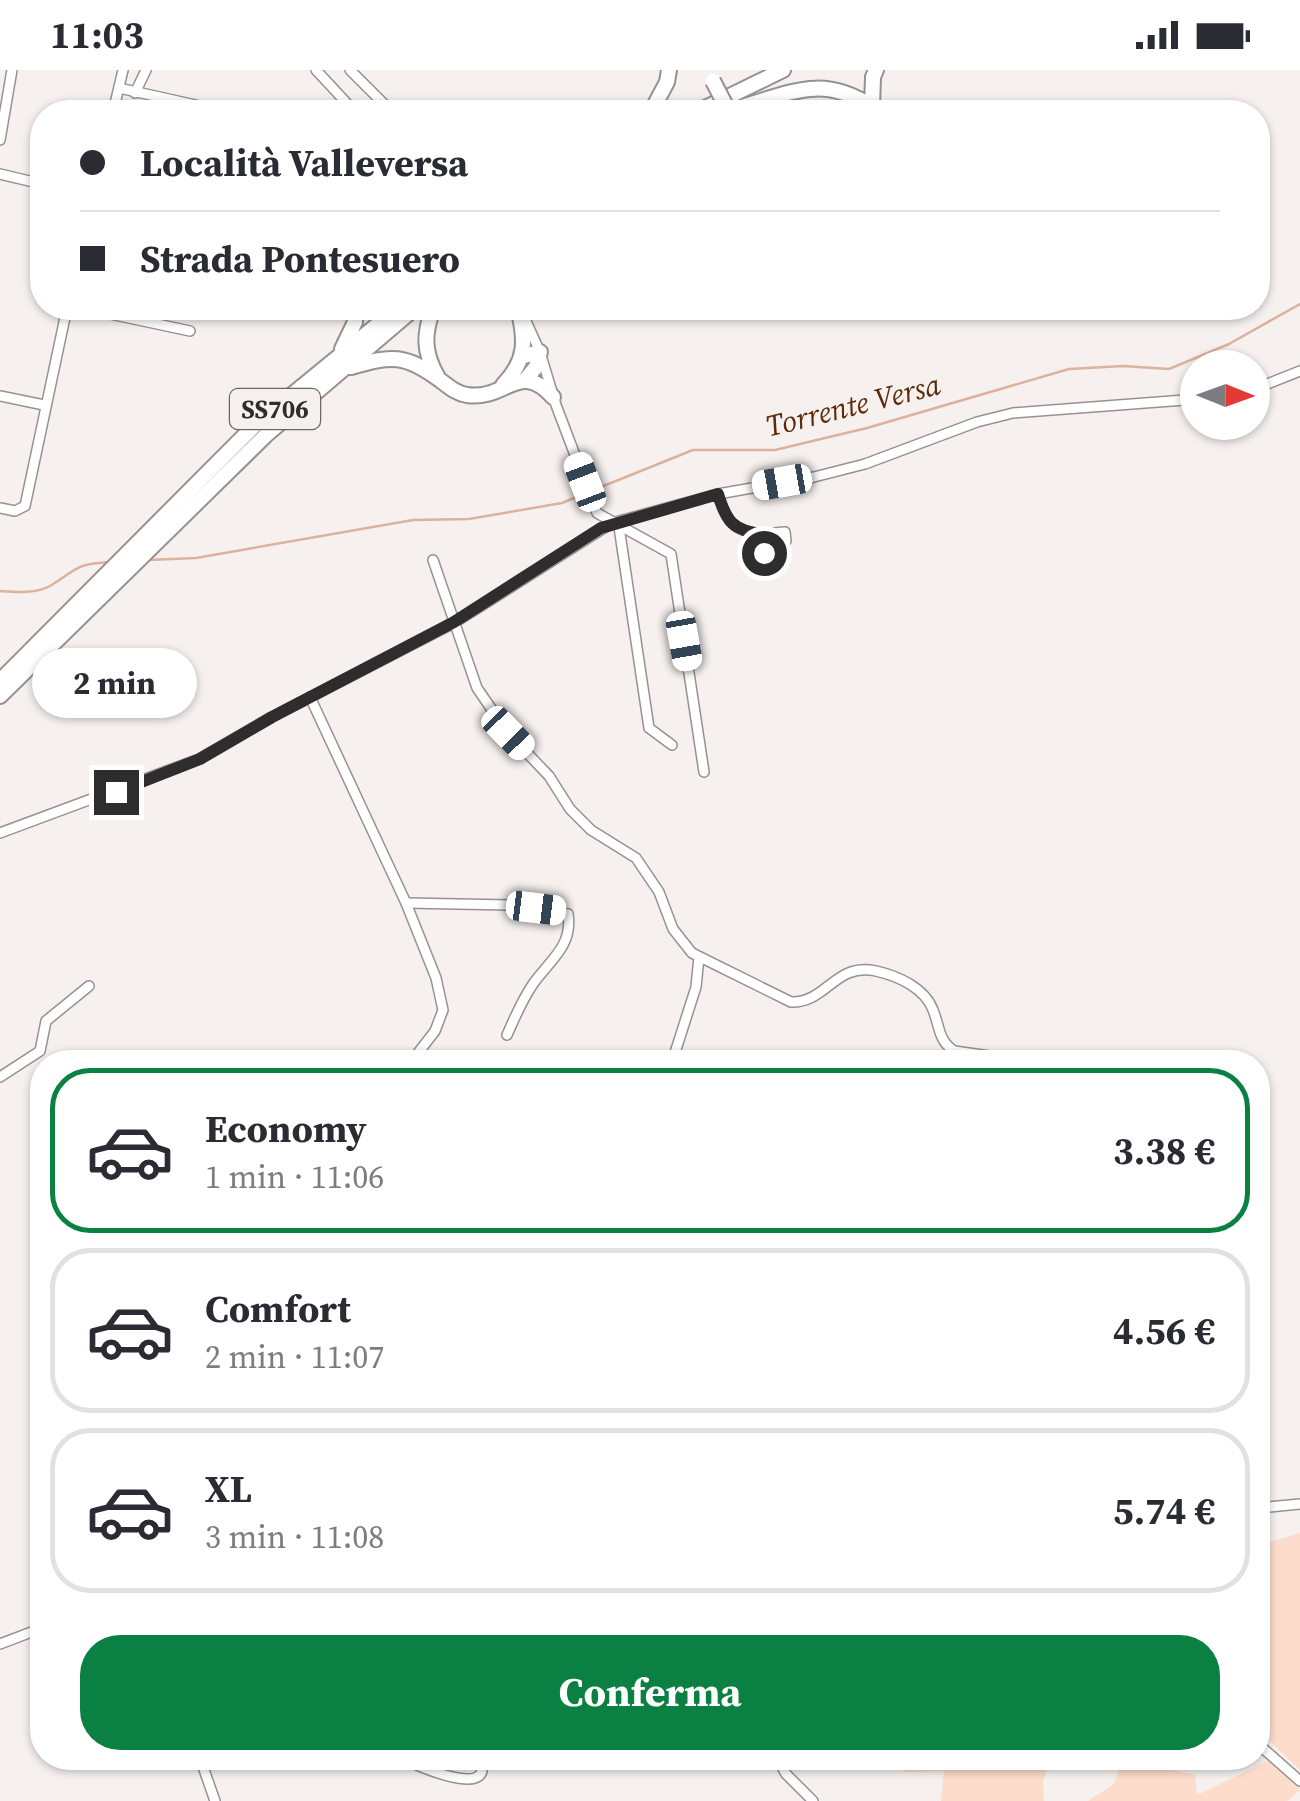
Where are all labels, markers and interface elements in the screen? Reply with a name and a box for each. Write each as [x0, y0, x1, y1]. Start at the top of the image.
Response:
text: 11:03 [50, 9, 144, 61]
text: Località Valleversa [140, 137, 468, 189]
text: Strada Pontesuero [140, 233, 460, 285]
north arrow [1180, 350, 1270, 440]
map controls [1180, 350, 1270, 440]
water label: Torrente Versa [761, 363, 945, 447]
road number: SS706 [230, 389, 320, 429]
car [560, 449, 610, 515]
car [750, 462, 814, 502]
route start [742, 531, 787, 576]
car [664, 609, 704, 673]
callout: 2 min [34, 647, 198, 717]
text: 2 min [73, 661, 156, 705]
car [476, 701, 540, 765]
route end [94, 770, 139, 815]
car [504, 889, 568, 927]
text: Economy [205, 1103, 367, 1155]
icon: car [85, 1106, 175, 1196]
text: 3.38 € [1113, 1125, 1215, 1177]
text: 1 min · 11:06 [205, 1155, 384, 1199]
text: Comfort [205, 1283, 351, 1335]
icon: car [85, 1286, 175, 1376]
text: 4.56 € [1113, 1305, 1215, 1357]
text: 2 min · 11:07 [205, 1335, 384, 1379]
text: XL [205, 1463, 252, 1515]
icon: car [85, 1466, 175, 1556]
text: 5.74 € [1113, 1485, 1215, 1537]
text: 3 min · 11:08 [205, 1515, 384, 1559]
button: Conferma [80, 1635, 1220, 1750]

